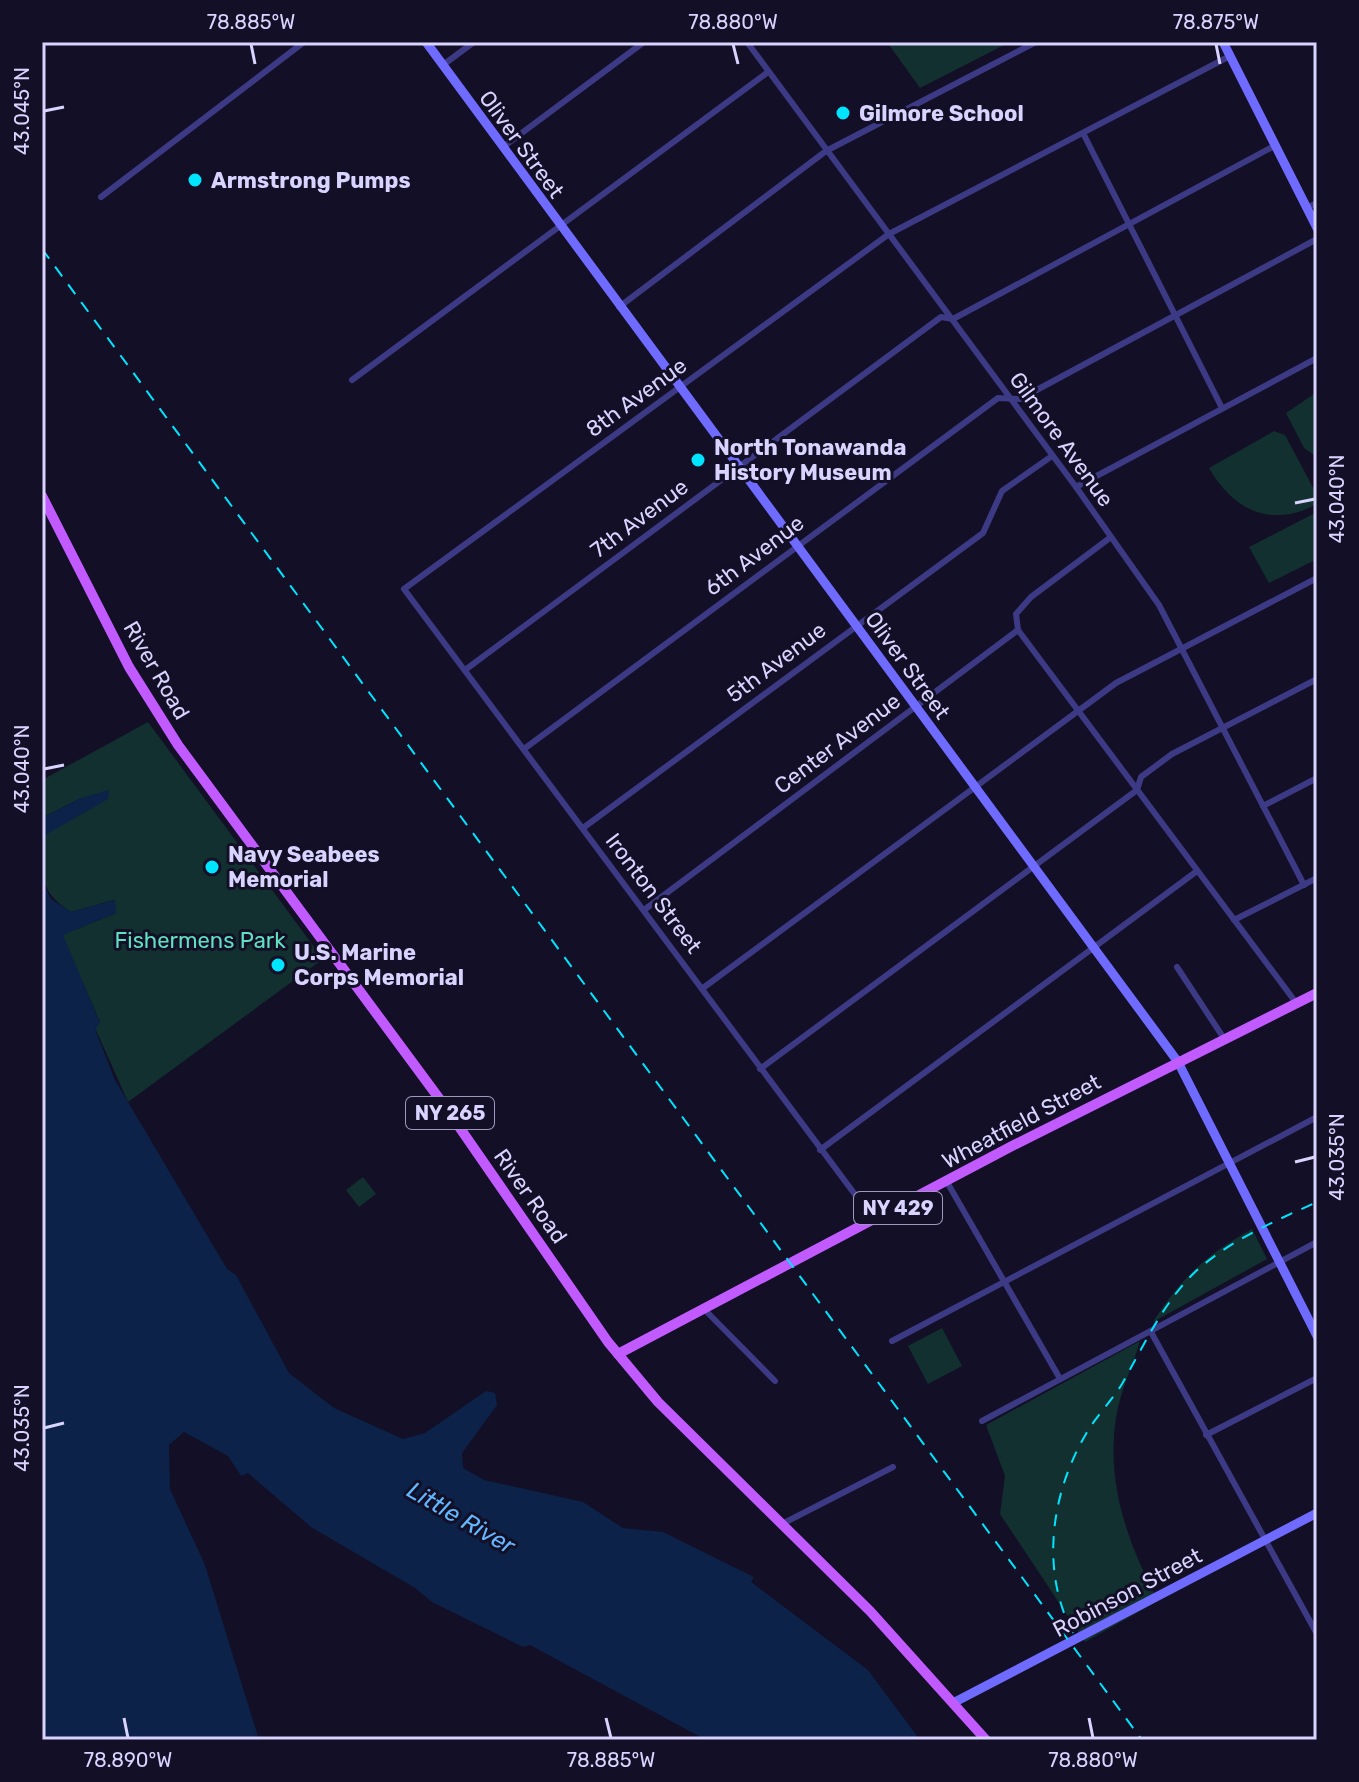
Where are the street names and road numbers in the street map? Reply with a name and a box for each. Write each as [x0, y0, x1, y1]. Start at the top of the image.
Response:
street label: Oliver Street [473, 85, 570, 204]
street label: 8th Avenue [581, 352, 692, 443]
street label: Gilmore Avenue [1004, 367, 1120, 512]
street label: 7th Avenue [585, 473, 693, 564]
street label: 6th Avenue [699, 509, 809, 601]
street label: Oliver Street [859, 606, 956, 725]
street label: River Road [118, 616, 196, 724]
street label: 5th Avenue [721, 616, 831, 708]
street label: Center Avenue [769, 687, 906, 800]
street label: Ironton Street [600, 828, 708, 959]
street label: Wheatfield Street [937, 1068, 1106, 1175]
road number: NY 265 [406, 1097, 494, 1129]
street label: River Road [488, 1144, 573, 1249]
road number: NY 429 [854, 1192, 942, 1224]
street label: Robinson Street [1048, 1542, 1207, 1643]

